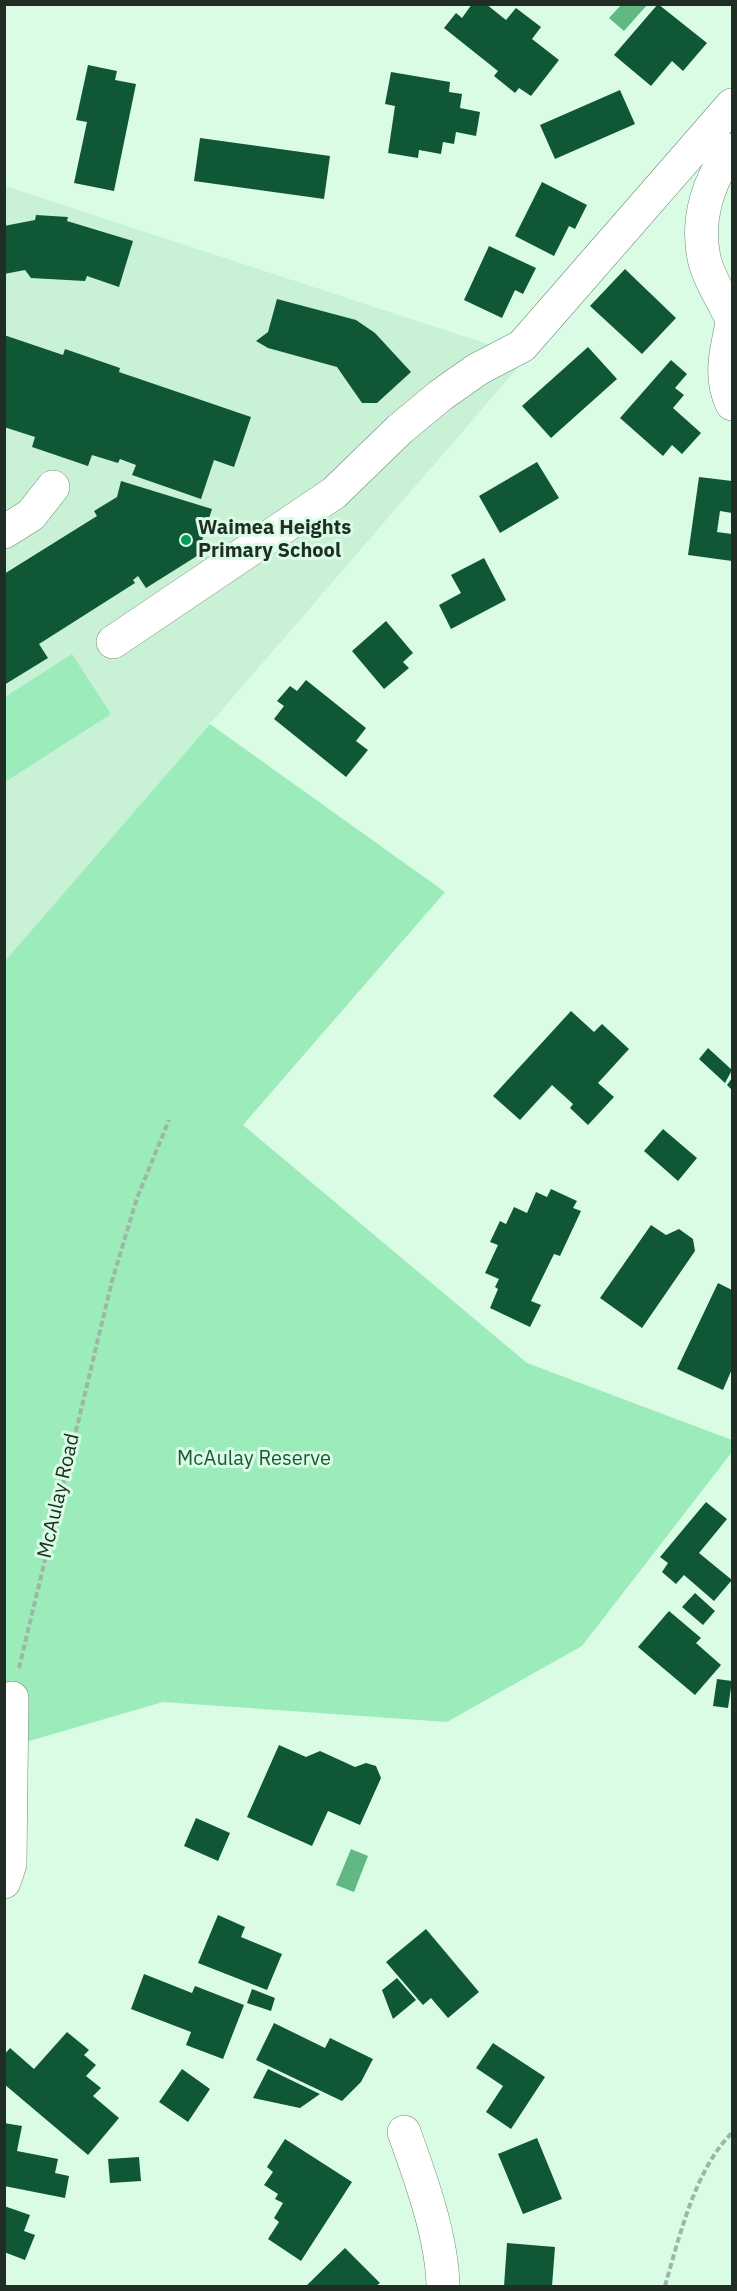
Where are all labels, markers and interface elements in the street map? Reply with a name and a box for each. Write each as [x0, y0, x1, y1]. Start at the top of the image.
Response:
place label: Waimea Heights Primary School [198, 516, 351, 563]
marker: Waimea Heights Primary School [179, 533, 193, 547]
street label: McAulay Road [33, 1431, 85, 1561]
park label: McAulay Reserve [177, 1447, 331, 1471]

